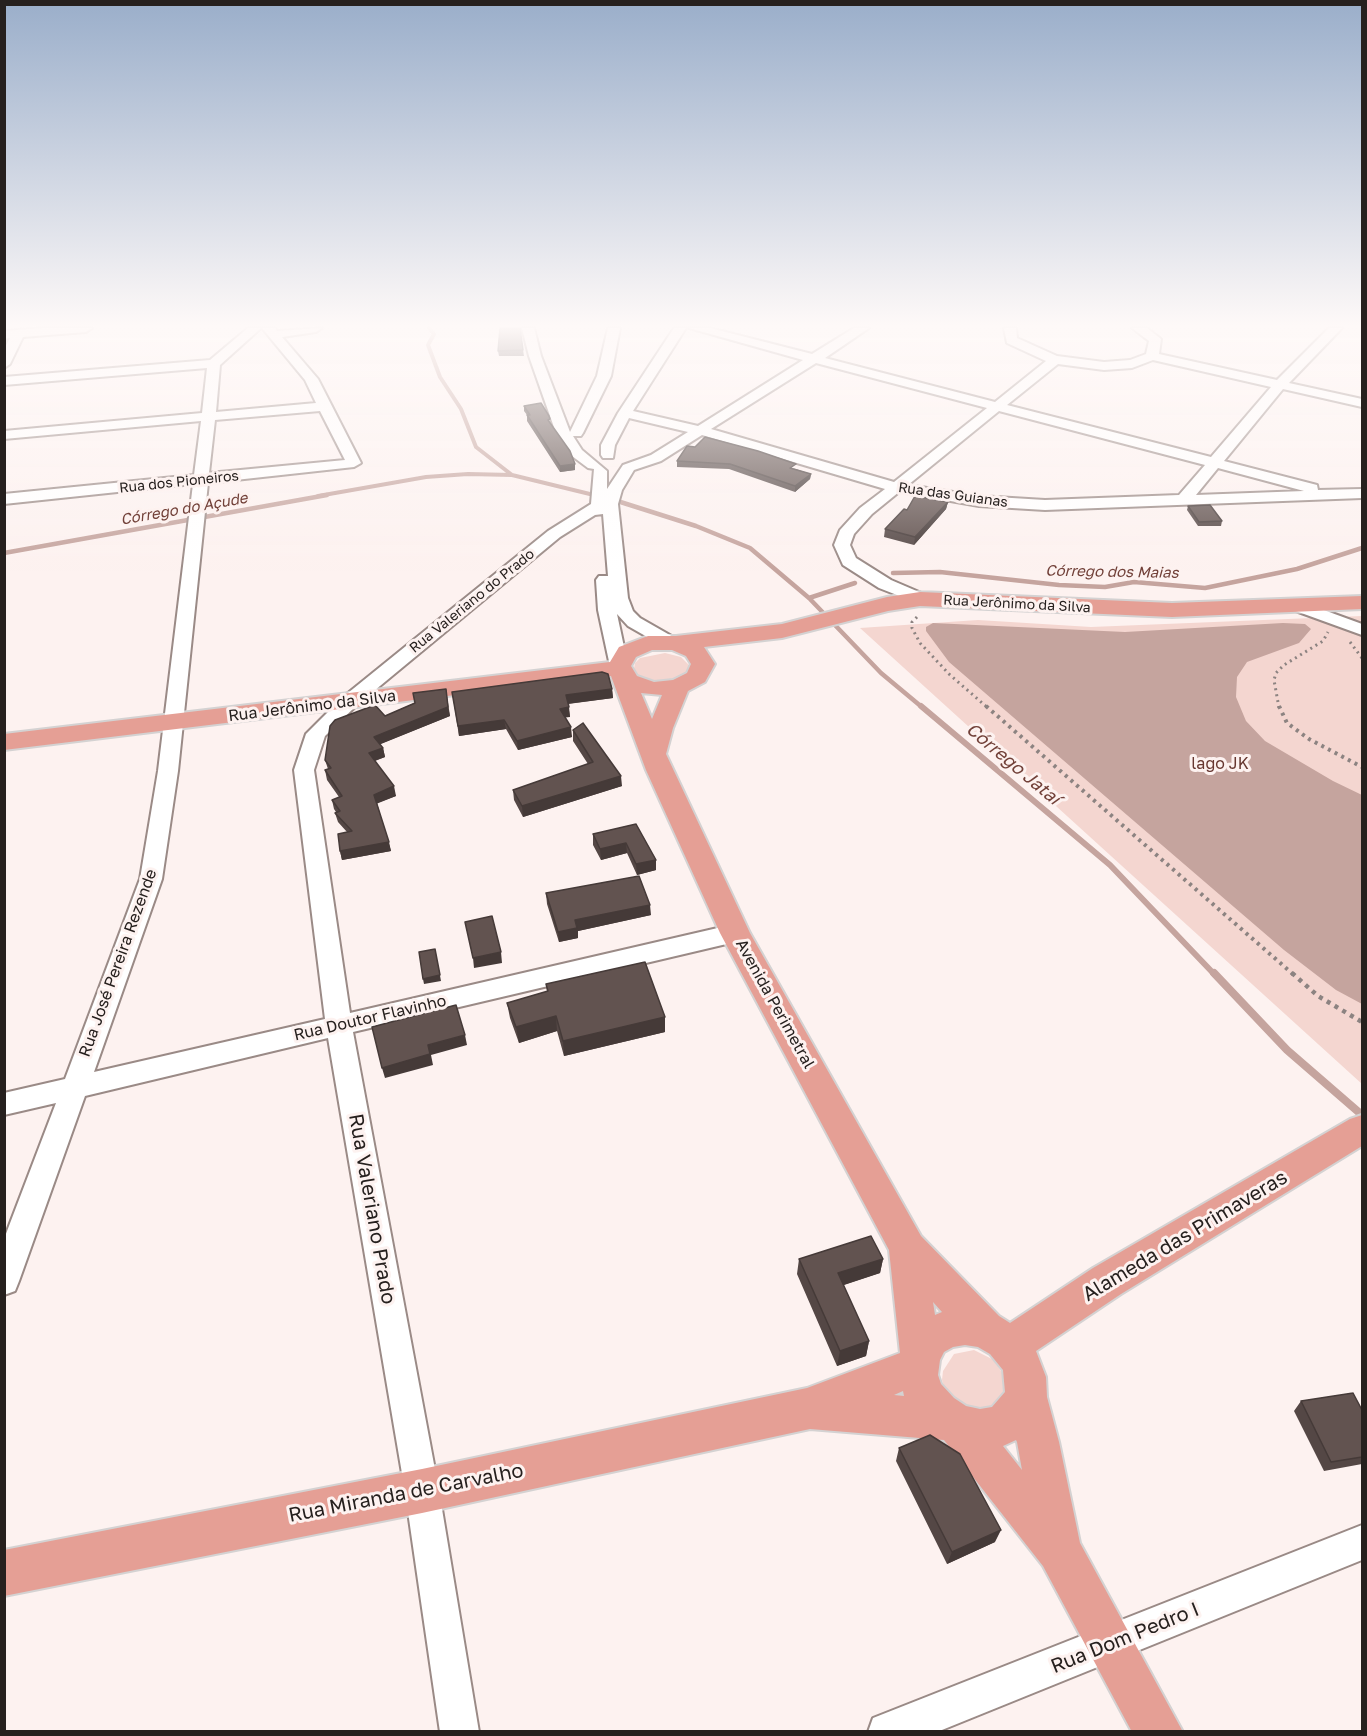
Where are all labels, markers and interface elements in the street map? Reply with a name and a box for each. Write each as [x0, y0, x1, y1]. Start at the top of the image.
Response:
street label: Rua dos Pioneiros [118, 467, 240, 497]
street label: Rua das Guianas [897, 479, 1009, 511]
water label: Córrego do Açude [119, 489, 249, 529]
street label: Rua Valeriano do Prado [406, 546, 538, 656]
water label: Córrego dos Maias [1045, 562, 1179, 582]
street label: Rua Jerônimo da Silva [943, 592, 1091, 616]
street label: Rua Jerônimo da Silva [227, 686, 397, 726]
water label: Córrego Jataí [962, 718, 1064, 810]
park label: lago JK [1191, 754, 1249, 774]
street label: Rua José Pereira Rezende [75, 867, 161, 1059]
street label: Avenida Perimetral [731, 936, 819, 1072]
street label: Rua Doutor Flavinho [292, 991, 448, 1045]
street label: Rua Valeriano Prado [343, 1112, 401, 1306]
street label: Alameda das Primaveras [1078, 1165, 1292, 1307]
street label: Rua Miranda de Carvalho [287, 1458, 525, 1528]
street label: Rua Dom Pedro I [1047, 1597, 1203, 1679]

